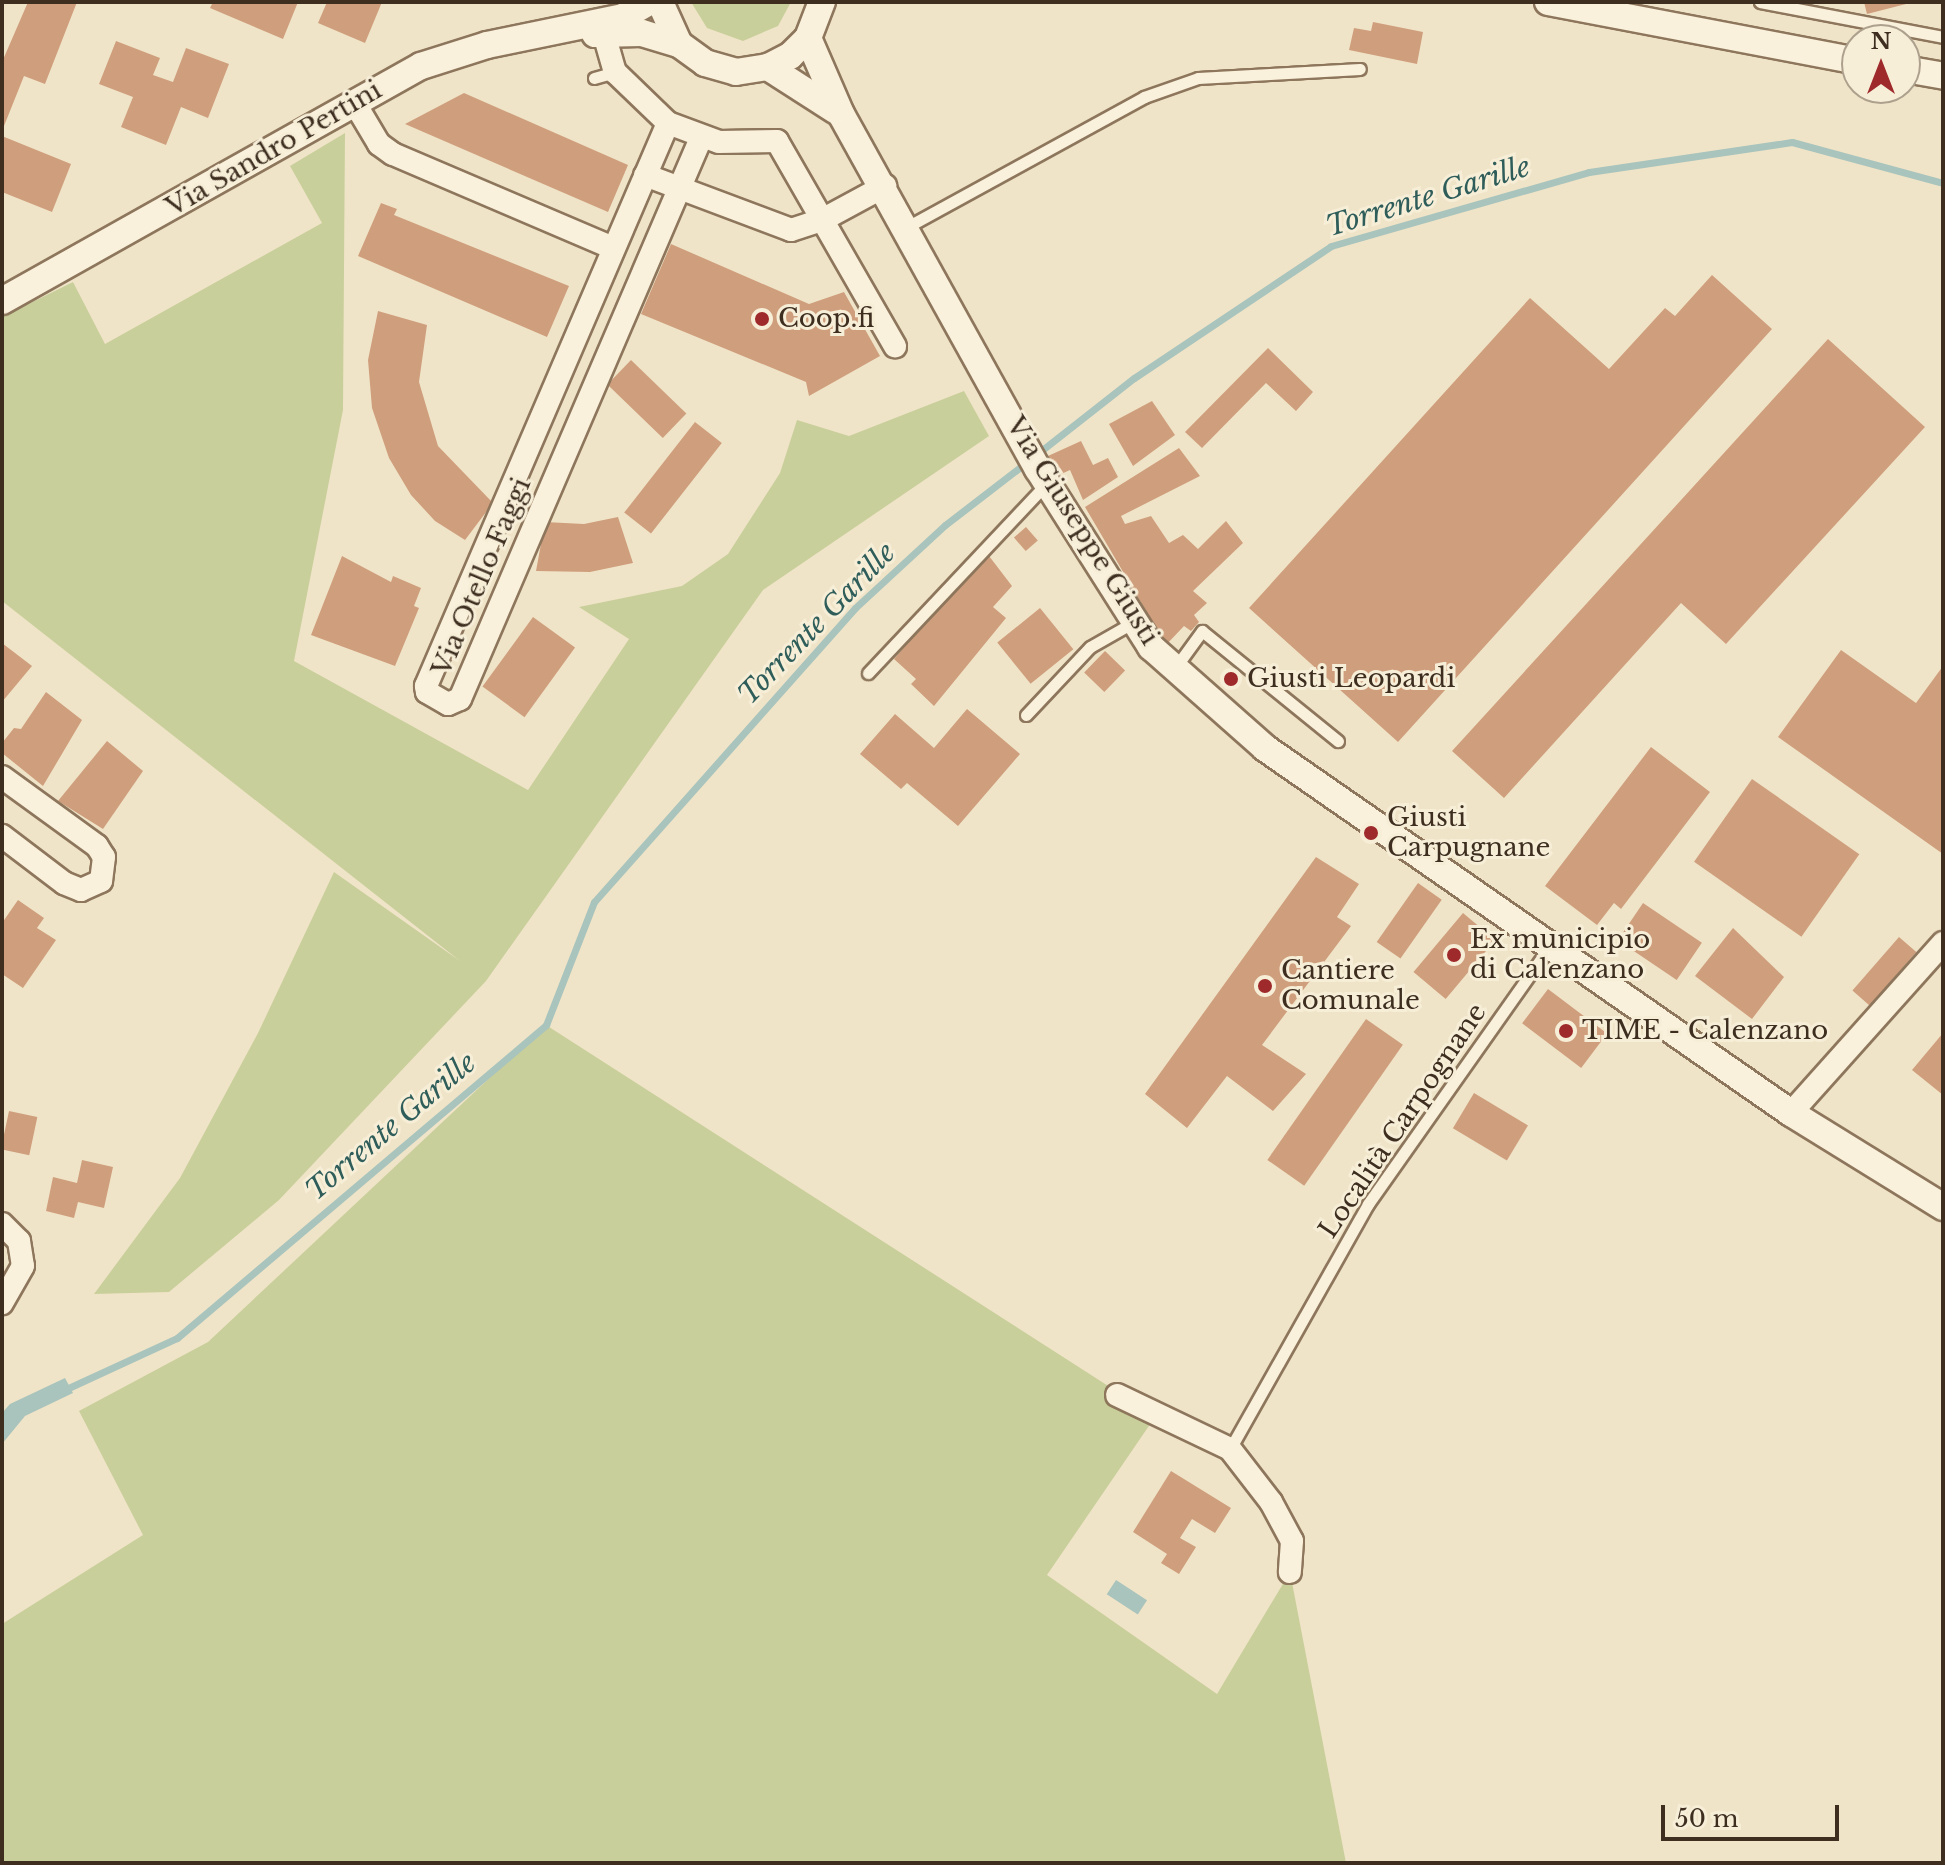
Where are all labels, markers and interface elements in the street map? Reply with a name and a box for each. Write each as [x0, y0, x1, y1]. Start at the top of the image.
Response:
north arrow [1841, 24, 1921, 104]
text: N [1871, 28, 1891, 55]
street label: Via Sandro Pertini [161, 75, 387, 223]
water label: Torrente Garille [1322, 150, 1534, 244]
place label: Coop.fi [778, 303, 874, 335]
marker: Coop.fi [753, 310, 771, 328]
street label: Via Giuseppe Giusti [999, 411, 1165, 651]
street label: Via Otello Faggi [426, 473, 538, 681]
water label: Torrente Garille [731, 536, 903, 712]
place label: Giusti Leopardi [1247, 663, 1455, 695]
marker: Giusti Leopardi [1222, 670, 1240, 688]
place label: Giusti Carpugnane [1387, 802, 1550, 864]
marker: Giusti Carpugnane [1362, 824, 1380, 842]
place label: Ex municipio di Calenzano [1470, 924, 1651, 986]
marker: Ex municipio di Calenzano [1445, 946, 1463, 964]
place label: Cantiere Comunale [1281, 955, 1420, 1016]
marker: Cantiere Comunale [1256, 977, 1274, 995]
street label: Località Carpognane [1313, 998, 1493, 1244]
place label: TIME - Calenzano [1582, 1015, 1828, 1047]
marker: TIME - Calenzano [1557, 1022, 1575, 1040]
water label: Torrente Garille [299, 1046, 483, 1208]
scale bar [1665, 1789, 1843, 1839]
text: 50 m [1675, 1804, 1738, 1833]

